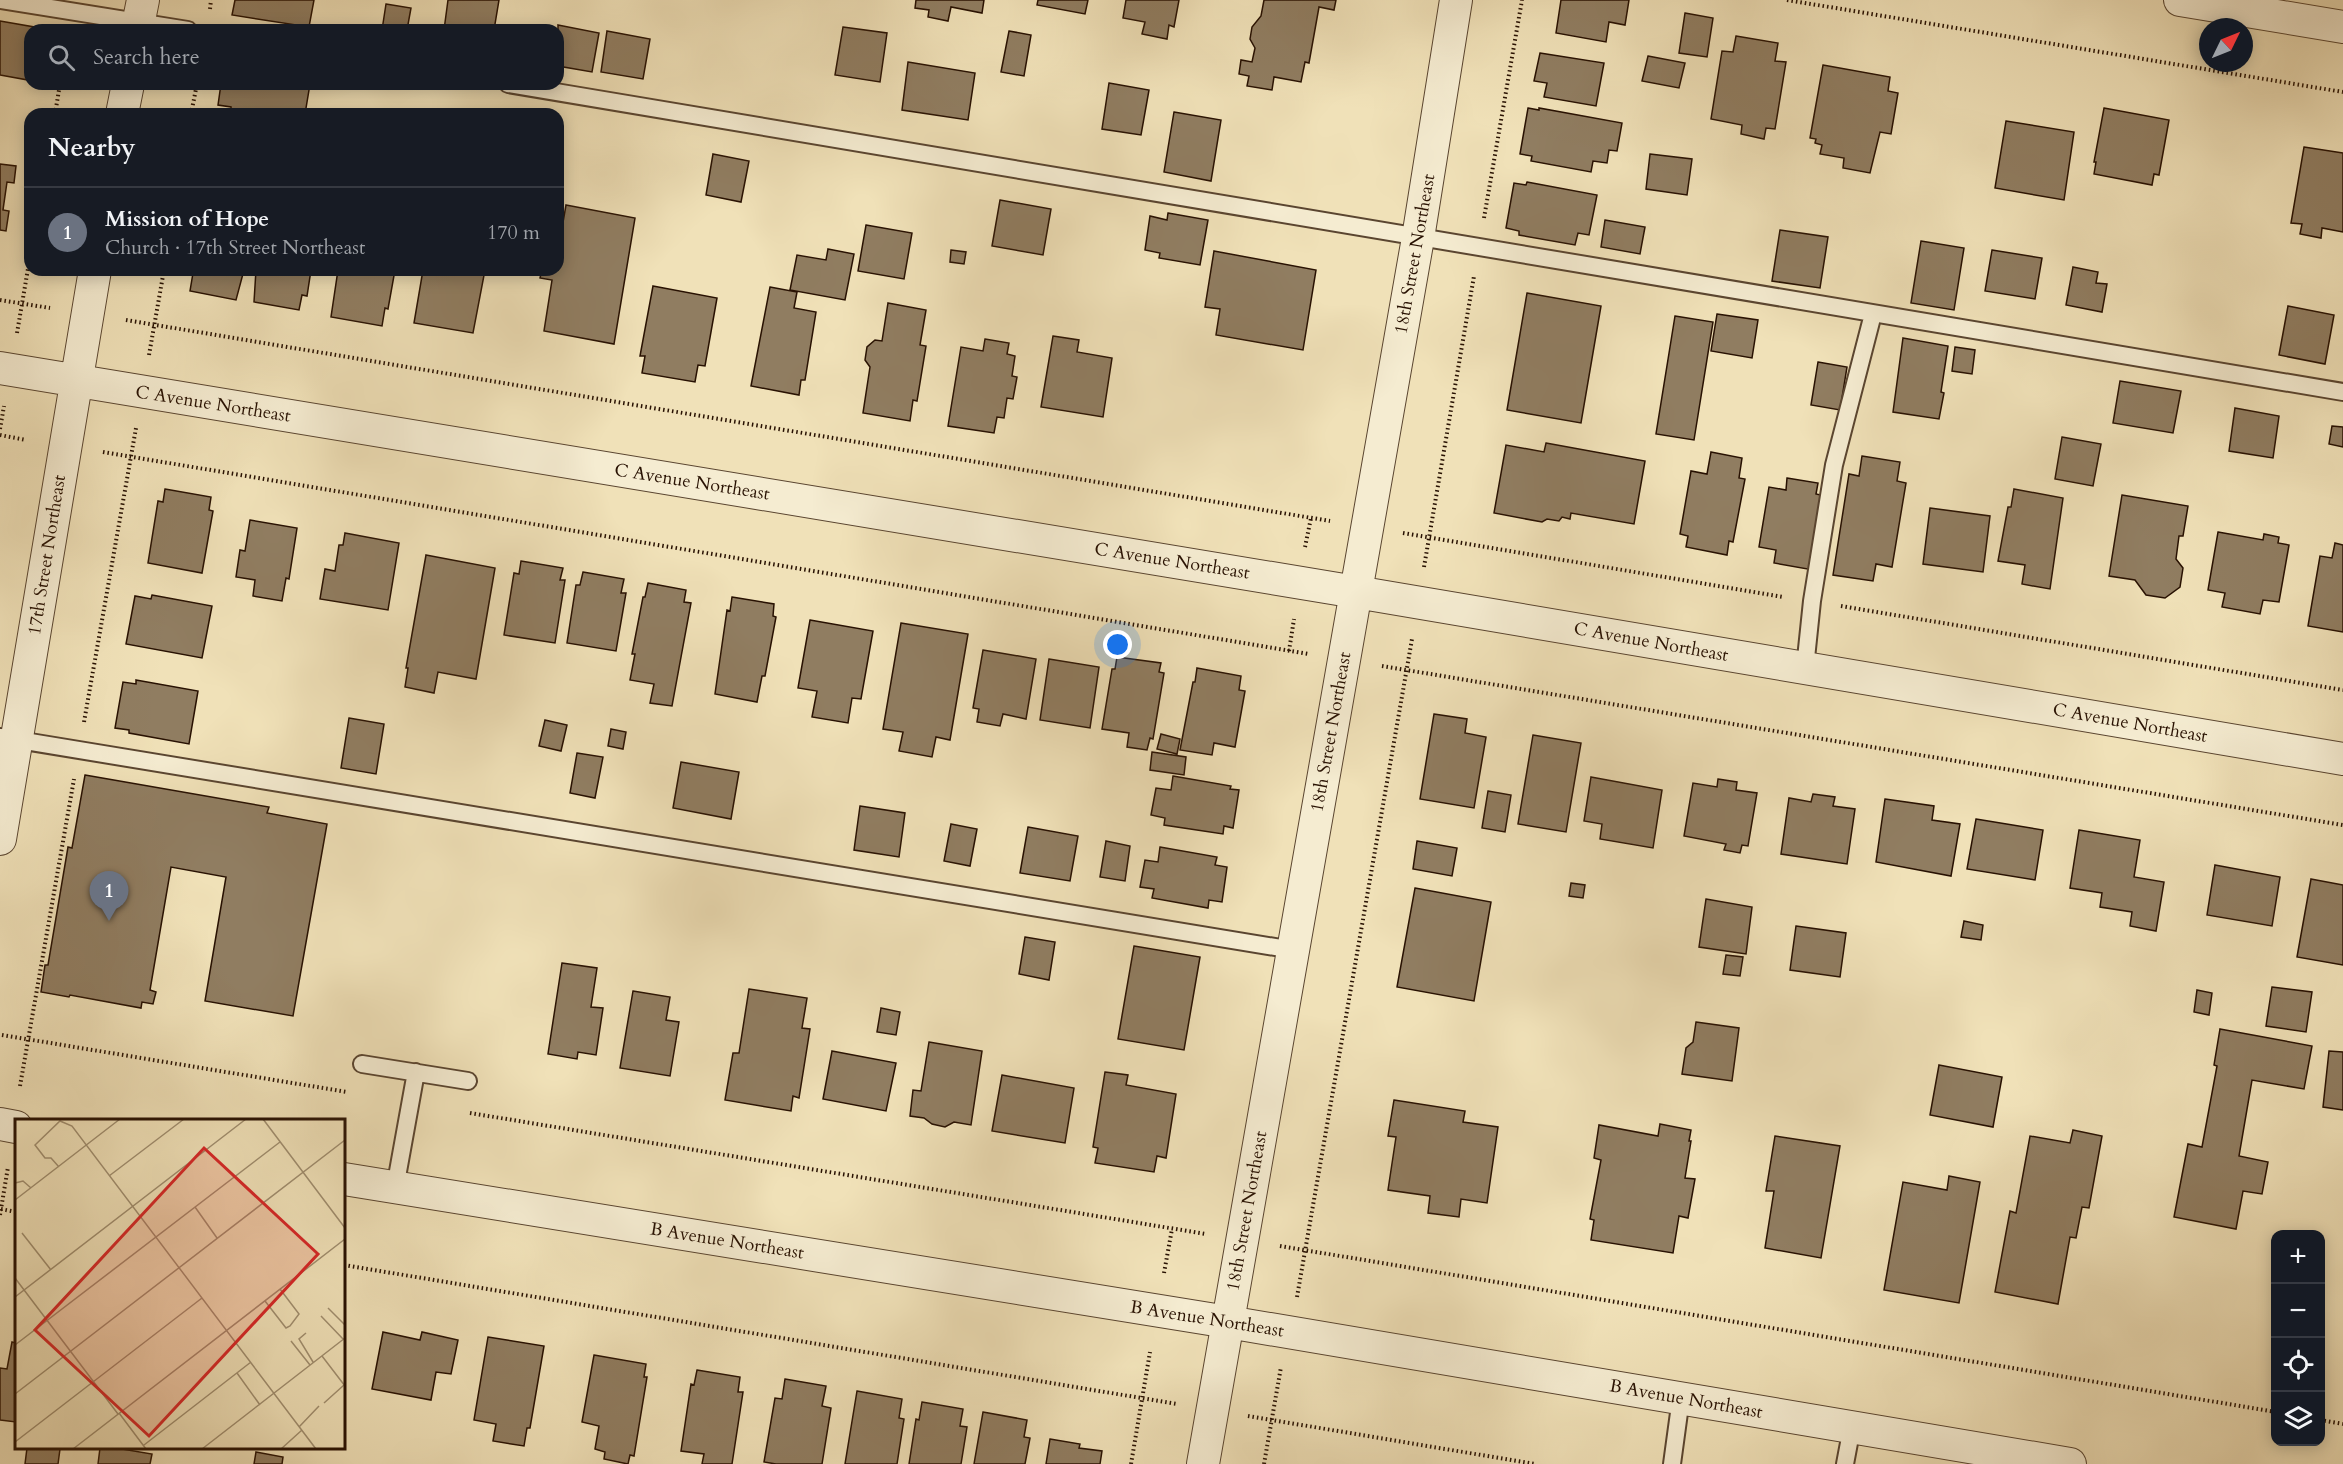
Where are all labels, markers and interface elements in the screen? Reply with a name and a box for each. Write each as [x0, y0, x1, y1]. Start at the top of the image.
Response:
north arrow [2199, 18, 2253, 72]
search box [24, 24, 564, 90]
icon: search [45, 41, 78, 74]
text: Search here [93, 42, 200, 72]
text: Nearby [48, 130, 136, 165]
street label: 18th Street Northeast [1389, 172, 1441, 336]
text: Mission of Hope [105, 204, 269, 234]
text: 1 [62, 219, 73, 246]
text: 170 m [487, 219, 540, 246]
text: Church · 17th Street Northeast [105, 234, 365, 261]
street label: C Avenue Northeast [134, 379, 293, 429]
street label: C Avenue Northeast [613, 457, 772, 507]
street label: 17th Street Northeast [22, 473, 72, 637]
street label: C Avenue Northeast [1093, 536, 1252, 586]
street label: C Avenue Northeast [1572, 616, 1731, 668]
your location [1103, 630, 1132, 659]
street label: 18th Street Northeast [1305, 650, 1357, 814]
street label: C Avenue Northeast [2051, 697, 2210, 749]
pin: 1 [90, 872, 128, 921]
inset map [15, 1119, 345, 1449]
street label: 18th Street Northeast [1221, 1129, 1273, 1293]
street label: B Avenue Northeast [648, 1217, 806, 1266]
map controls [2271, 1230, 2325, 1446]
button: + [2271, 1230, 2325, 1284]
button: − [2271, 1284, 2325, 1338]
street label: B Avenue Northeast [1128, 1295, 1286, 1344]
button: locate [2271, 1338, 2325, 1392]
street label: B Avenue Northeast [1607, 1373, 1765, 1425]
button: layers [2271, 1392, 2325, 1446]

